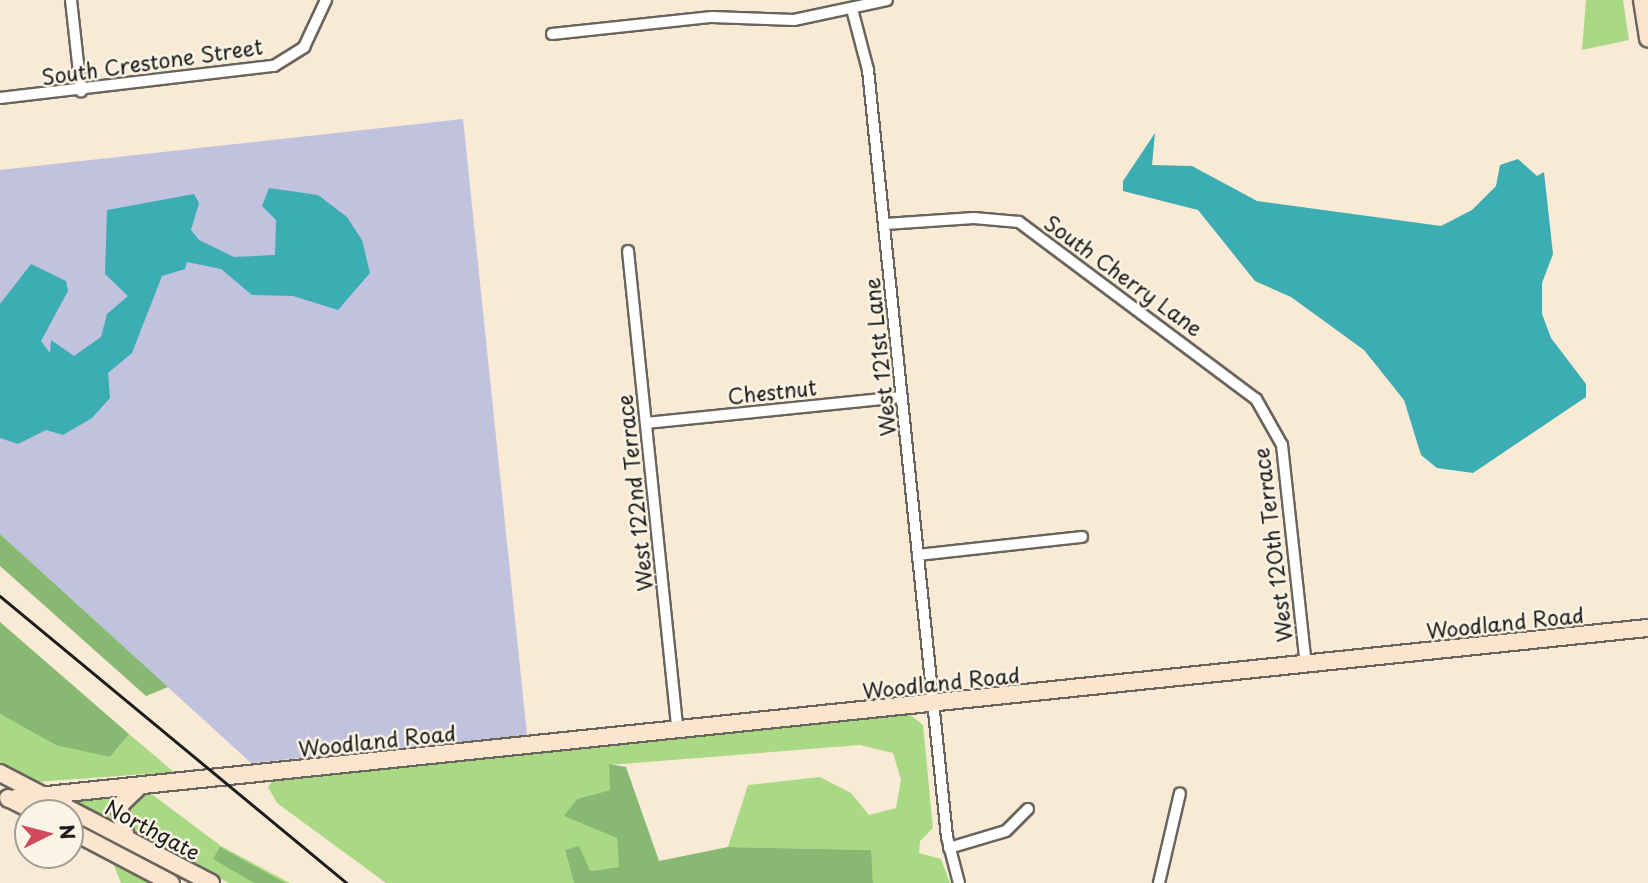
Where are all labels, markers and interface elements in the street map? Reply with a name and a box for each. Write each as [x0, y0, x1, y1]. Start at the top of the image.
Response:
street label: South Crestone Street [39, 33, 265, 89]
street label: South Cherry Lane [1040, 209, 1208, 341]
street label: West 121st Lane [858, 275, 900, 439]
street label: Chestnut [726, 374, 818, 408]
street label: West 122nd Terrace [611, 392, 657, 594]
street label: West 120th Terrace [1247, 446, 1297, 644]
street label: Woodland Road [1425, 601, 1585, 643]
street label: Woodland Road [861, 661, 1021, 703]
street label: Woodland Road [297, 719, 457, 761]
street label: Northgate [101, 794, 205, 864]
north arrow [14, 799, 84, 869]
text: N [53, 823, 83, 841]

